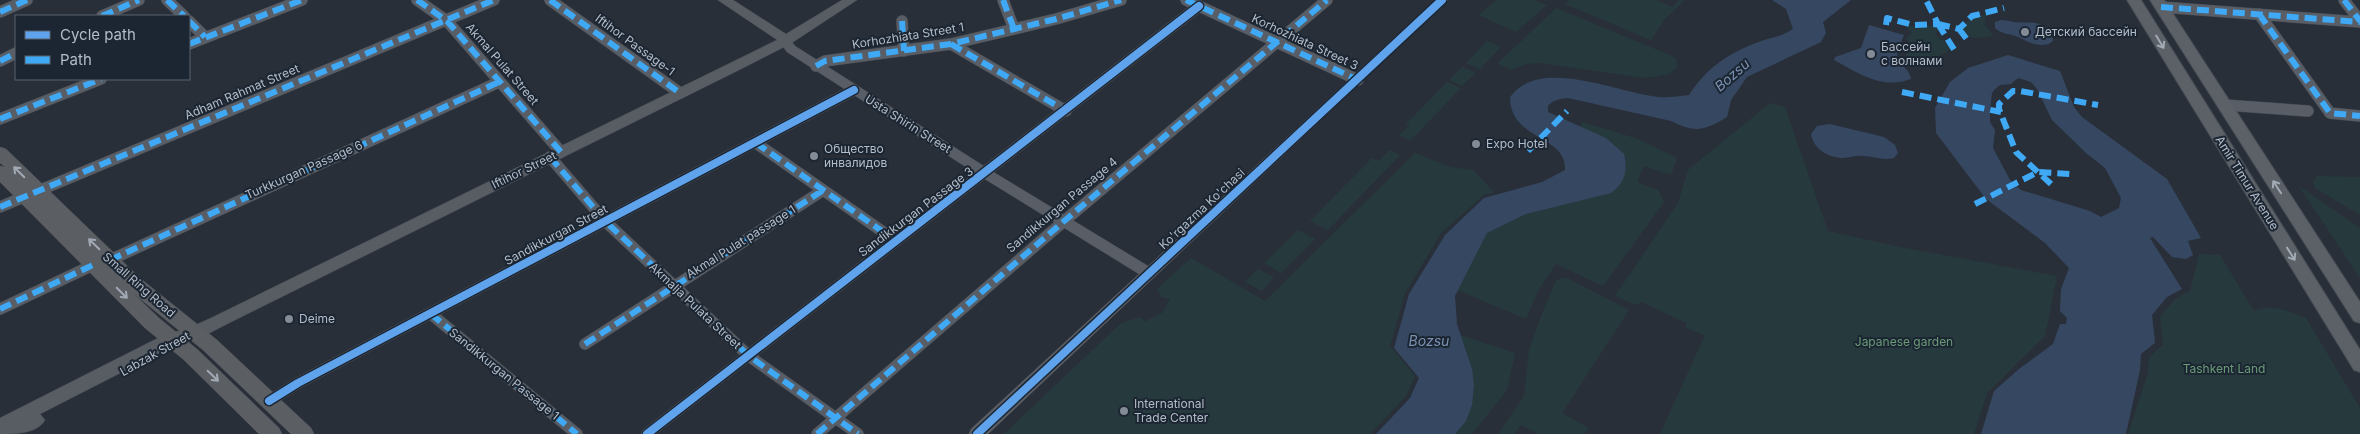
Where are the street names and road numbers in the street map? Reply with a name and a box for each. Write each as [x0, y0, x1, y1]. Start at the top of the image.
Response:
street label: Korhozhiаta Street 3 [1250, 10, 1361, 73]
street label: Iftihor Passage-1 [593, 11, 678, 79]
street label: Korhozhiаta Street 1 [851, 19, 965, 52]
street label: Akmal Pulat Street [463, 20, 542, 108]
street label: Adham Rahmat Street [182, 61, 302, 123]
street label: Usta Shirin Street [862, 91, 954, 156]
street label: Amir Timur Avenue [2212, 133, 2282, 232]
street label: Turkkurgan Passage 6 [243, 137, 365, 202]
street label: Iftihor Street [489, 147, 559, 192]
street label: Sandikkurgаn Passage 4 [1003, 154, 1120, 255]
street label: Sandikkurgan Passage 3 [855, 164, 976, 260]
street label: Ko'rgazma Ko'chasi [1156, 165, 1248, 252]
street label: Sandikkurgаn Street [502, 201, 610, 268]
street label: Akmal Pulat passage 1 [683, 202, 798, 281]
street label: Small Ring Road [100, 249, 179, 320]
street label: Akmalja Pulata Street [646, 259, 745, 352]
street label: Sandikkurgаn Passage 1 [446, 325, 562, 423]
street label: Labzak Street [117, 328, 193, 379]

